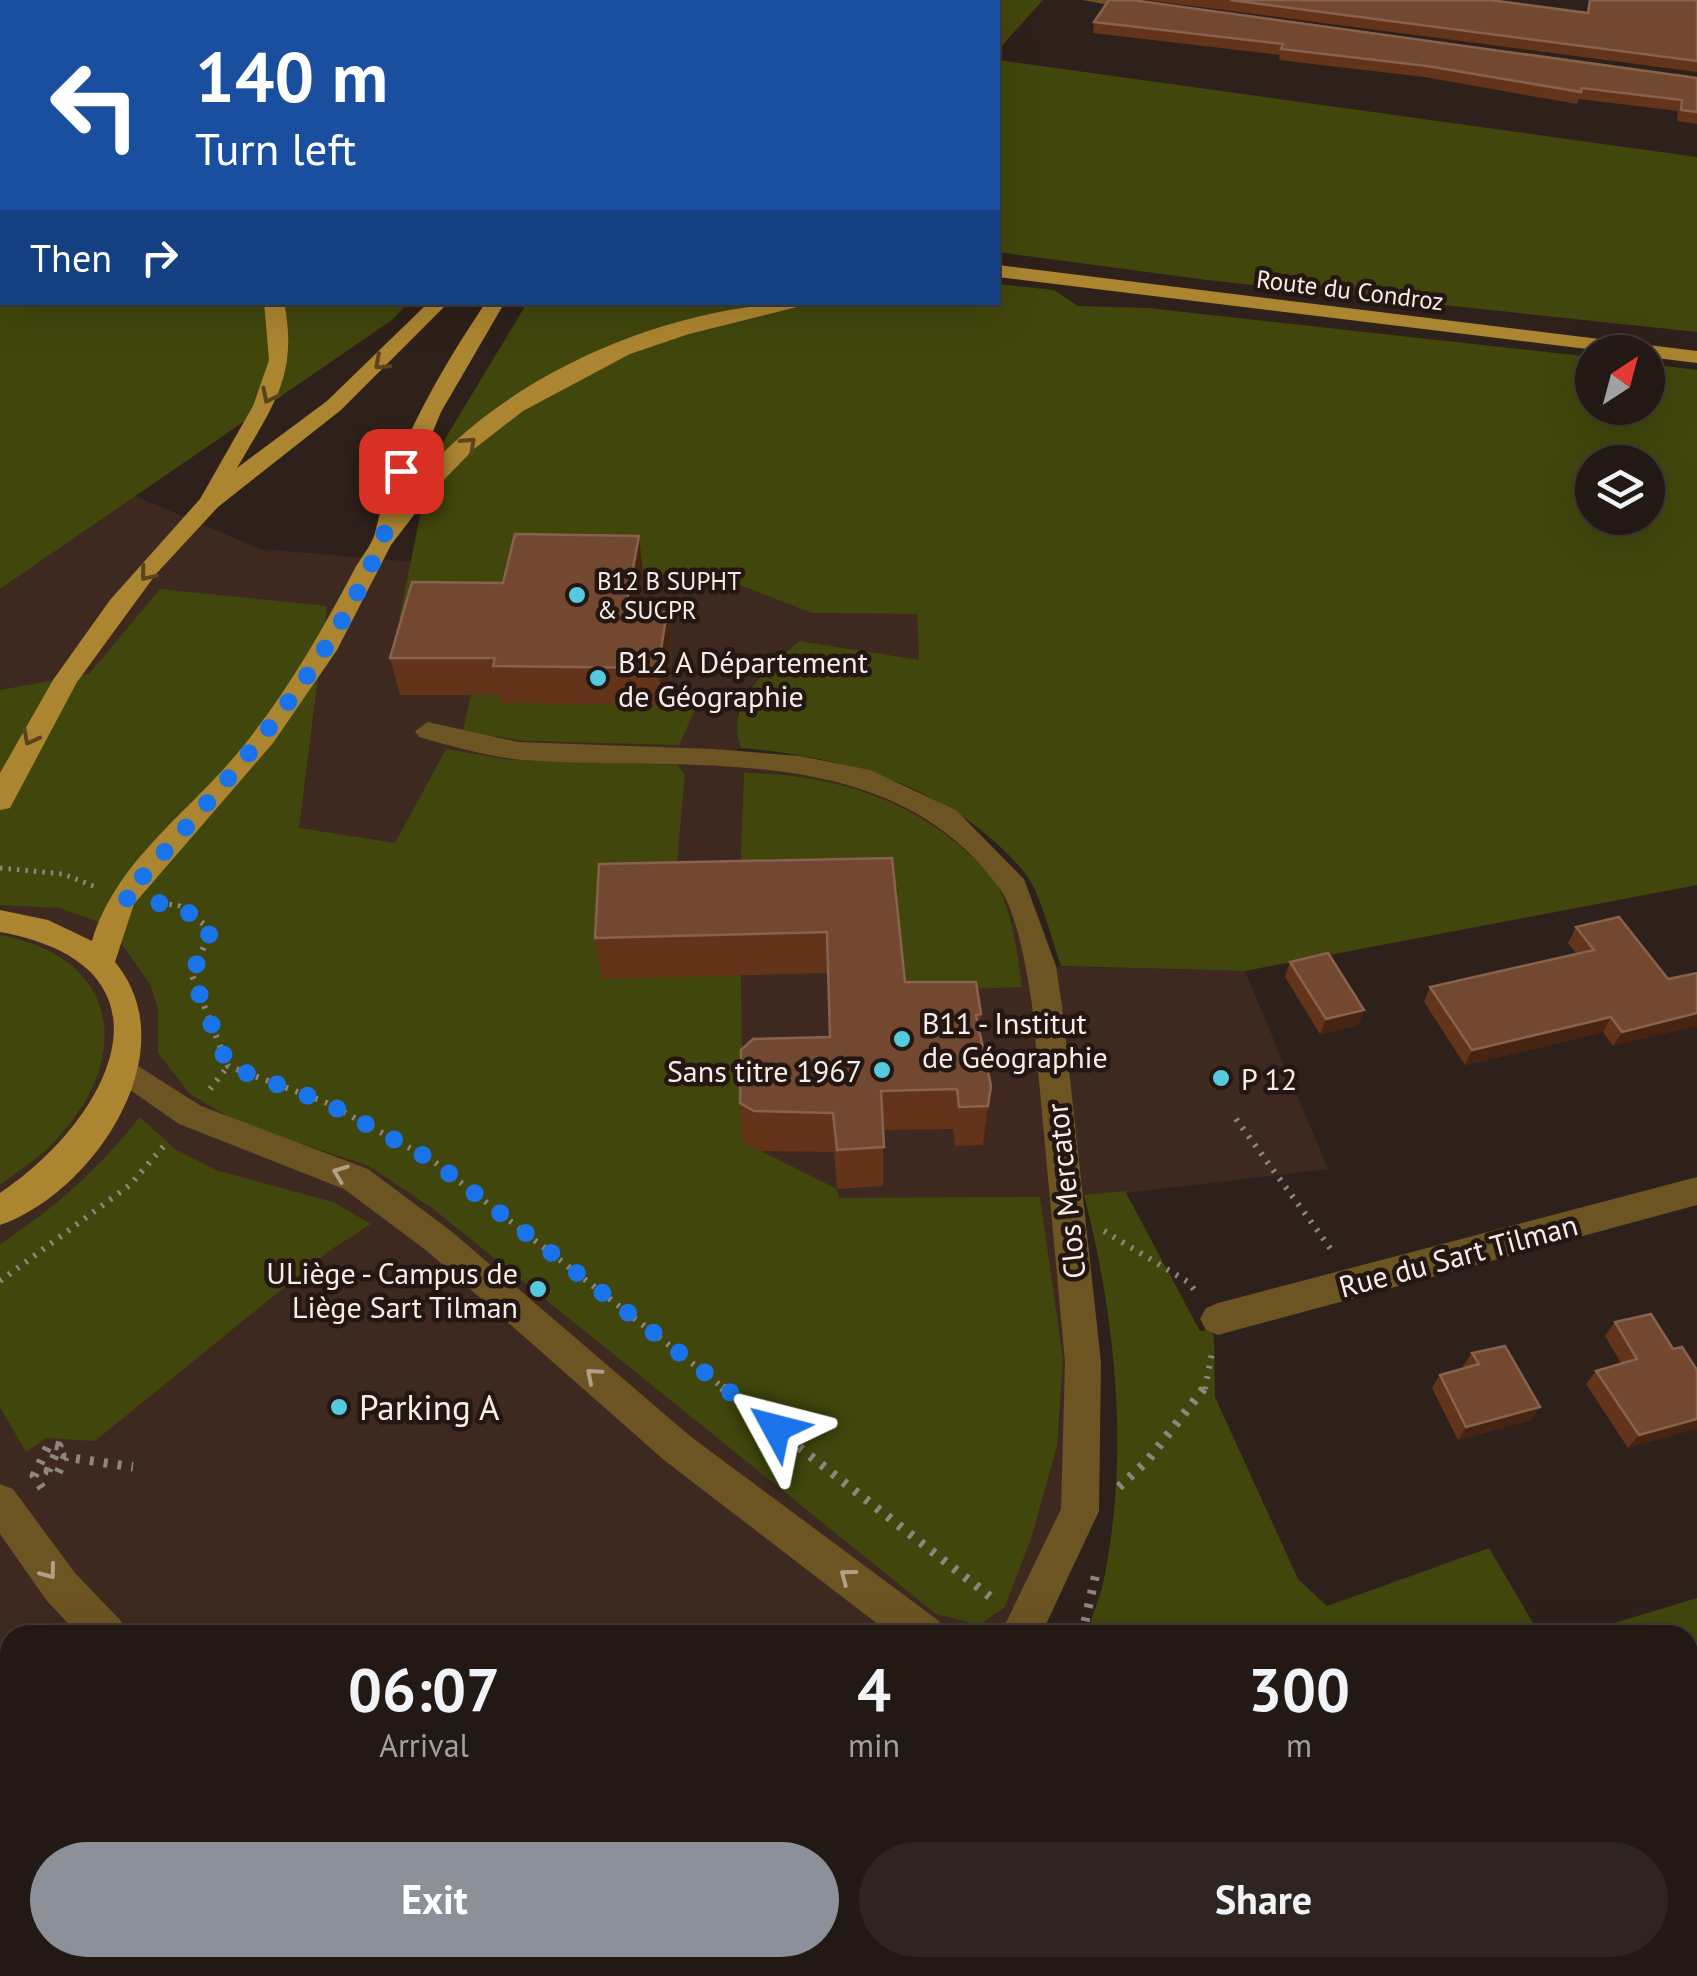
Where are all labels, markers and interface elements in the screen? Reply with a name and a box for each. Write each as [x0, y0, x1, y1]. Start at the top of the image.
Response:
text: 140 m [195, 31, 388, 121]
icon: left [30, 40, 160, 170]
text: Turn left [195, 119, 356, 177]
icon: right [132, 230, 187, 285]
text: Then [30, 233, 112, 282]
street label: Route du Condroz [1255, 263, 1445, 317]
north arrow [1575, 335, 1665, 425]
map controls [1575, 335, 1665, 535]
one-way arrow [374, 351, 393, 369]
one-way arrow [261, 386, 281, 404]
pin [359, 429, 444, 514]
one-way arrow [457, 438, 475, 456]
icon: arrive [374, 444, 429, 499]
button: layers [1575, 445, 1665, 535]
one-way arrow [141, 563, 159, 581]
place label: B12 B SUPHT & SUCPR [597, 565, 741, 626]
marker: B12 B SUPHT & SUCPR [566, 584, 588, 606]
place label: B12 A Département de Géographie [618, 642, 868, 715]
marker: B12 A Département de Géographie [587, 667, 609, 689]
one-way arrow [23, 727, 42, 745]
place label: B11 - Institut de Géographie [922, 1003, 1108, 1076]
marker: B11 - Institut de Géographie [891, 1028, 913, 1050]
place label: Sans titre 1967 [667, 1051, 862, 1090]
marker: Sans titre 1967 [871, 1059, 893, 1081]
place label: P 12 [1241, 1059, 1297, 1098]
marker: P 12 [1210, 1067, 1232, 1089]
street label: Clos Mercator [1036, 1101, 1094, 1281]
one-way arrow [332, 1164, 349, 1184]
street label: Rue du Sart Tilman [1334, 1204, 1582, 1306]
place label: ULiège - Campus de Liège Sart Tilman [266, 1253, 518, 1326]
marker: ULiège - Campus de Liège Sart Tilman [527, 1278, 549, 1300]
one-way arrow [586, 1369, 604, 1387]
position arrow [724, 1376, 828, 1480]
place label: Parking A [359, 1384, 500, 1430]
marker: Parking A [328, 1396, 350, 1418]
one-way arrow [38, 1561, 55, 1579]
one-way arrow [840, 1571, 858, 1588]
text: 06:07 [348, 1650, 500, 1728]
text: 4 [857, 1650, 891, 1728]
text: 300 [1248, 1650, 1350, 1728]
text: Arrival [379, 1724, 469, 1766]
text: min [848, 1724, 900, 1766]
text: m [1286, 1724, 1312, 1766]
button: Exit [30, 1842, 839, 1957]
button: Share [859, 1842, 1668, 1957]

